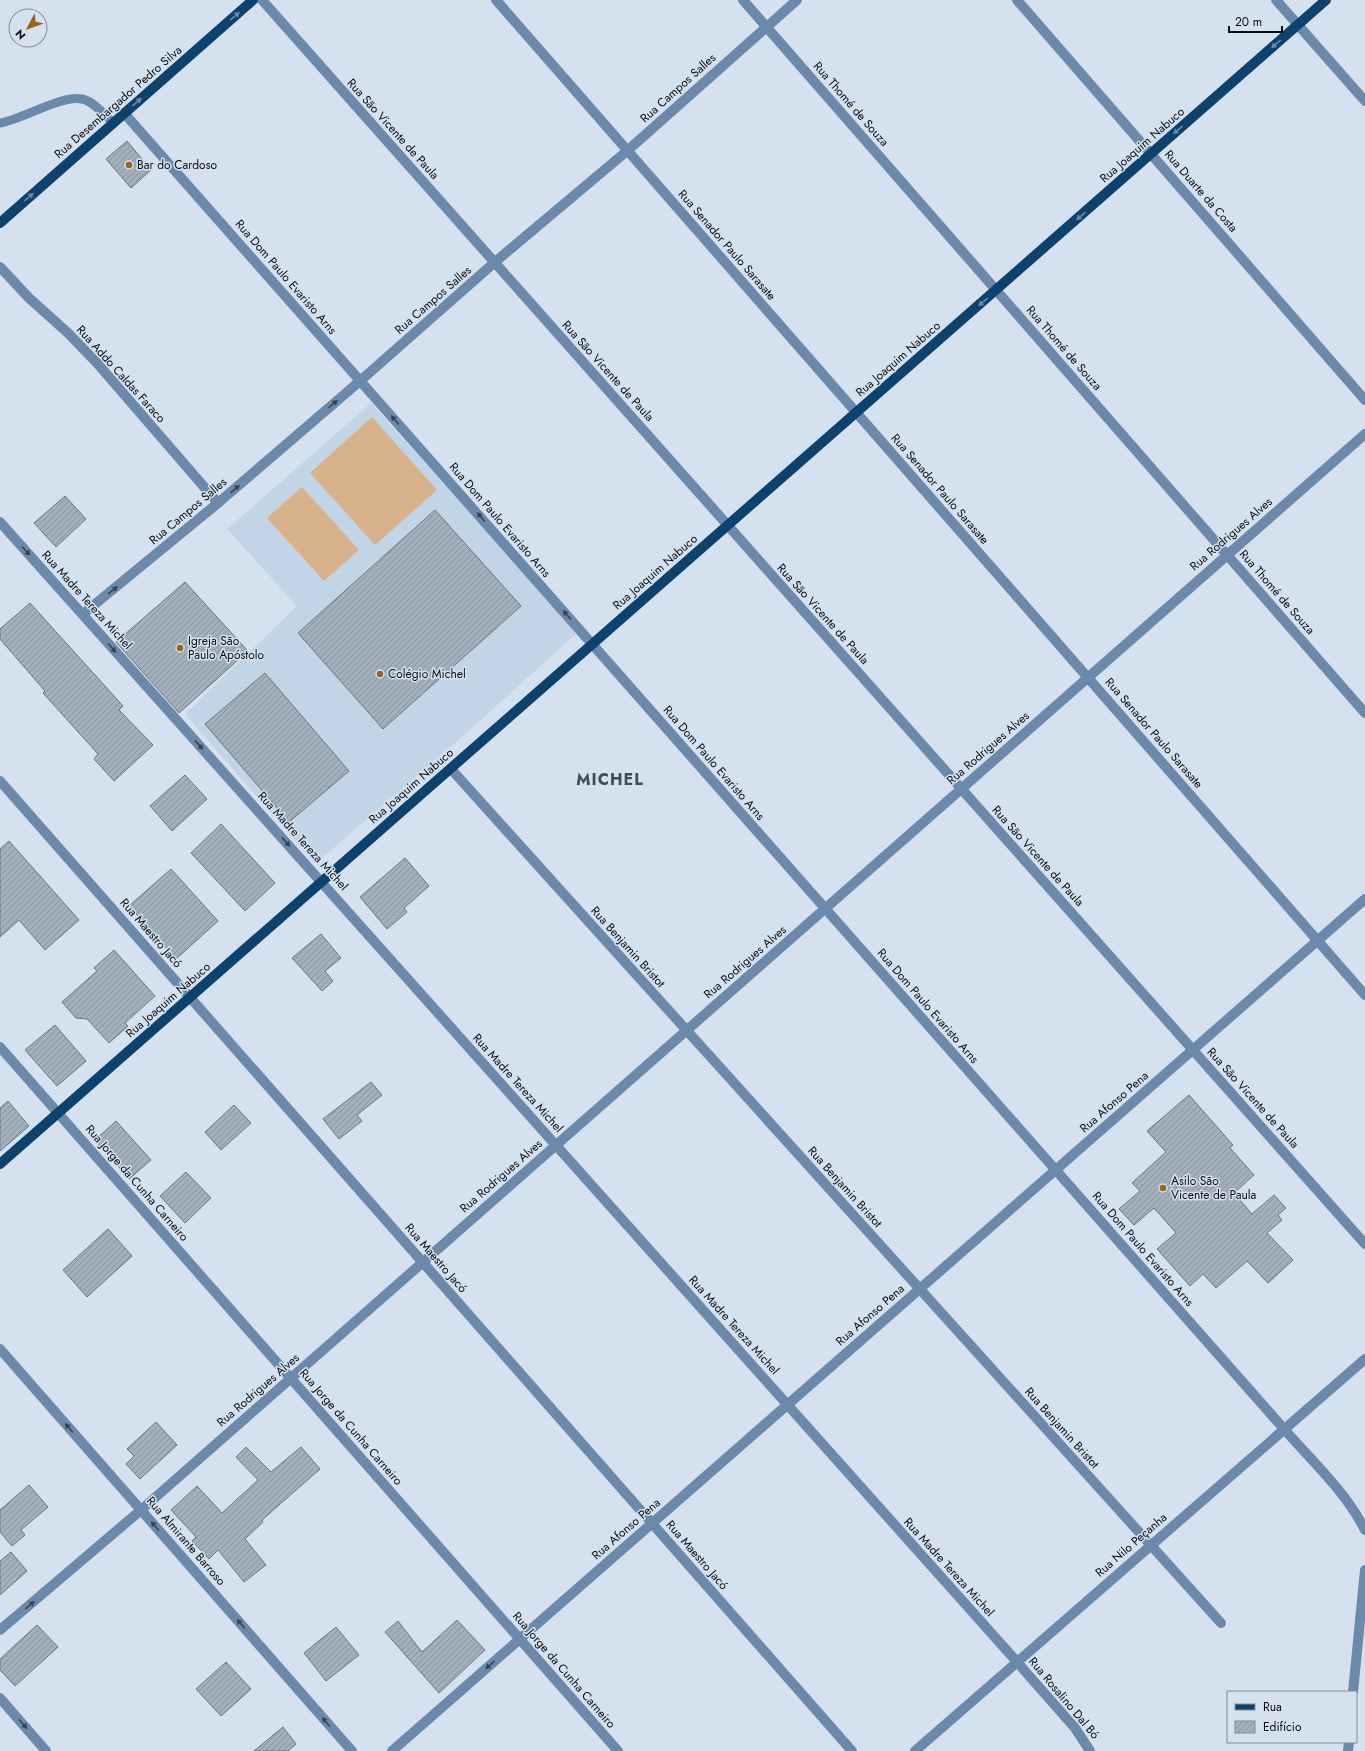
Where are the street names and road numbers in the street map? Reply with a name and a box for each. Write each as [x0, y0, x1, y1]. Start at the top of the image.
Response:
street label: Rua Desembargador Pedro Silva [50, 41, 186, 163]
street label: Rua Campos Salles [636, 49, 720, 127]
street label: Rua Thomé de Souza [809, 58, 893, 151]
street label: Rua São Vicente de Paula [343, 75, 443, 184]
street label: Rua Joaquim Nabuco [1096, 103, 1189, 187]
street label: Rua Duarte da Costa [1160, 146, 1242, 236]
street label: Rua Senador Paulo Sarasate [674, 186, 780, 304]
street label: Rua Dom Paulo Evaristo Arns [231, 216, 341, 339]
street label: Rua Campos Salles [391, 261, 475, 338]
street label: Rua Thomé de Souza [1022, 302, 1106, 395]
street label: Rua São Vicente de Paula [558, 317, 658, 426]
street label: Rua Joaquim Nabuco [852, 317, 945, 401]
street label: Rua Addo Caldas Faraco [72, 321, 170, 427]
street label: Rua Senador Paulo Sarasate [887, 430, 993, 548]
street label: Rua Dom Paulo Evaristo Arns [445, 459, 555, 582]
street label: Rua Campos Salles [145, 473, 231, 549]
street label: Rua Rodrigues Alves [1186, 493, 1276, 575]
street label: Rua Joaquim Nabuco [609, 530, 702, 614]
street label: Rua Thomé de Souza [1235, 546, 1319, 639]
street label: Rua Madre Tereza Michel [38, 547, 136, 653]
street label: Rua São Vicente de Paula [773, 560, 873, 669]
street label: Rua Senador Paulo Sarasate [1101, 674, 1207, 792]
street label: Rua Dom Paulo Evaristo Arns [659, 702, 769, 825]
street label: Rua Rodrigues Alves [943, 707, 1033, 789]
street label: Rua Joaquim Nabuco [365, 744, 458, 828]
street label: Rua Madre Tereza Michel [254, 788, 352, 894]
street label: Rua São Vicente de Paula [988, 802, 1088, 911]
street label: Rua Maestro Jacó [116, 894, 187, 972]
street label: Rua Benjamin Bristot [587, 902, 669, 992]
street label: Rua Rodrigues Alves [700, 921, 790, 1003]
street label: Rua Dom Paulo Evaristo Arns [873, 945, 983, 1068]
street label: Rua Joaquim Nabuco [122, 958, 215, 1042]
street label: Rua Madre Tereza Michel [469, 1030, 567, 1136]
street label: Rua São Vicente de Paula [1203, 1044, 1303, 1153]
street label: Rua Afonso Pena [1076, 1067, 1153, 1137]
street label: Rua Jorge da Cunha Carneiro [81, 1121, 193, 1246]
street label: Rua Rodrigues Alves [456, 1135, 546, 1217]
street label: Rua Benjamin Bristot [804, 1142, 886, 1232]
street label: Rua Dom Paulo Evaristo Arns [1088, 1188, 1198, 1311]
street label: Rua Maestro Jacó [401, 1219, 472, 1297]
street label: Rua Madre Tereza Michel [685, 1272, 783, 1378]
street label: Rua Afonso Pena [832, 1280, 909, 1350]
street label: Rua Rodrigues Alves [213, 1349, 303, 1431]
street label: Rua Jorge da Cunha Carneiro [295, 1365, 407, 1490]
street label: Rua Benjamin Bristot [1021, 1383, 1103, 1473]
street label: Rua Almirante Barroso [142, 1493, 230, 1590]
street label: Rua Afonso Pena [588, 1494, 665, 1564]
street label: Rua Nilo Peçanha [1091, 1509, 1171, 1581]
street label: Rua Madre Tereza Michel [900, 1514, 998, 1620]
street label: Rua Maestro Jacó [662, 1516, 733, 1594]
street label: Rua Jorge da Cunha Carneiro [508, 1608, 620, 1733]
street label: Rua Rosalino Dal Bó [1024, 1653, 1104, 1743]

